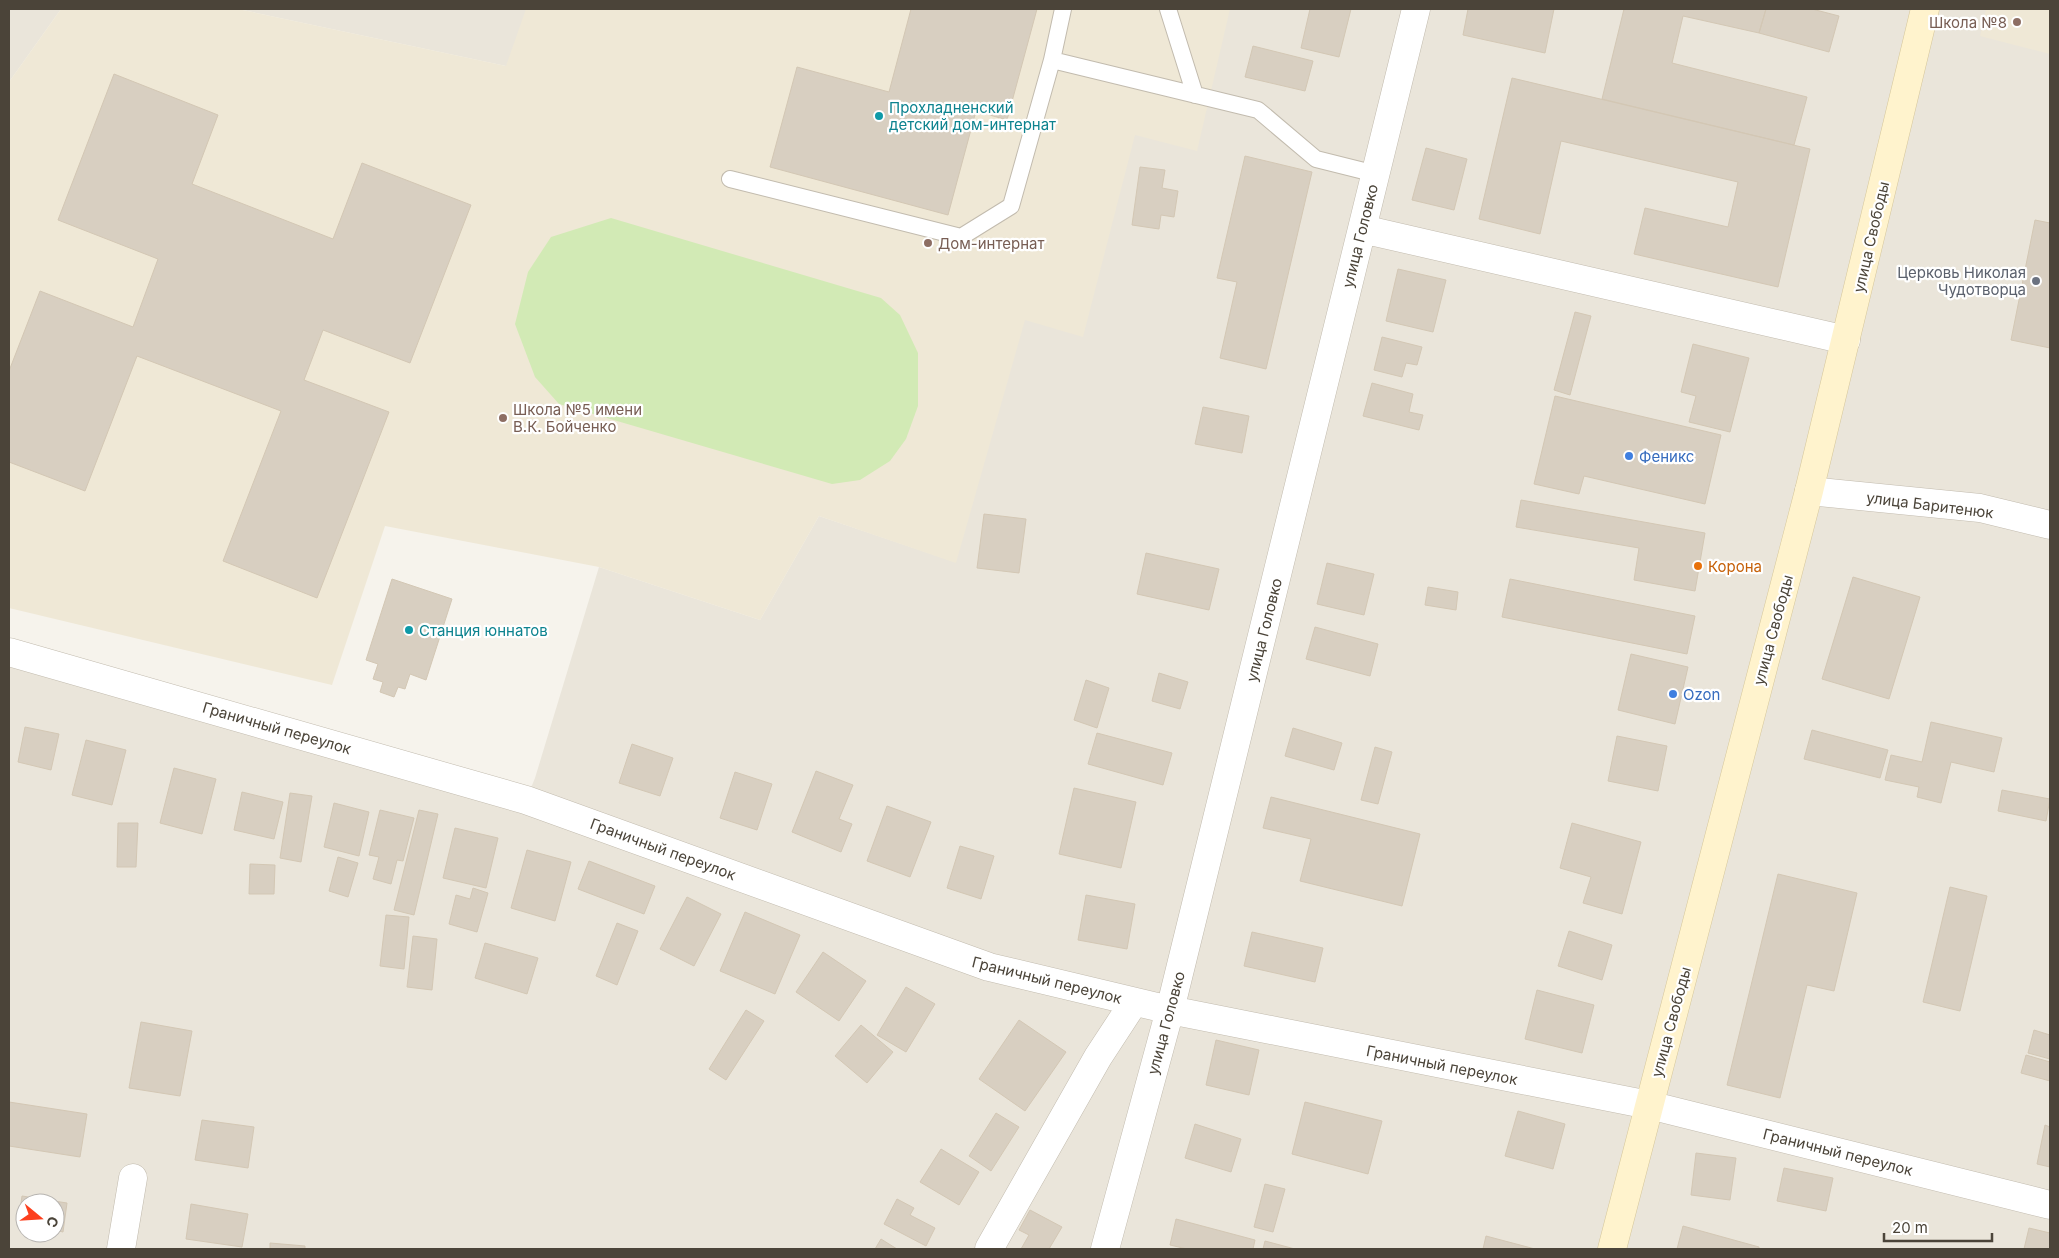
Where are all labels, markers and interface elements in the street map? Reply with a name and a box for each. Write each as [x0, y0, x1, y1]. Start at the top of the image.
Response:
place label: Школа №8 [1929, 13, 2007, 32]
marker: Школа №8 [2011, 16, 2023, 28]
place label: Прохладненский детский дом-интернат [889, 98, 1056, 134]
marker: Прохладненский детский дом-интернат [873, 110, 885, 122]
street label: улица Свободы [1849, 180, 1893, 294]
street label: улица Головко [1338, 182, 1382, 290]
place label: Дом-интернат [938, 234, 1044, 253]
marker: Дом-интернат [922, 237, 934, 249]
place label: Церковь Николая Чудотворца [1897, 263, 2026, 299]
marker: Церковь Николая Чудотворца [2030, 275, 2042, 287]
place label: Школа №5 имени В.К. Бойченко [513, 400, 642, 436]
marker: Школа №5 имени В.К. Бойченко [497, 412, 509, 424]
place label: Феникс [1639, 447, 1694, 466]
marker: Феникс [1623, 450, 1635, 462]
street label: улица Баритенюк [1865, 488, 1995, 522]
place label: Корона [1708, 557, 1762, 576]
marker: Корона [1692, 560, 1704, 572]
street label: улица Свободы [1749, 573, 1797, 687]
street label: улица Головко [1242, 576, 1286, 684]
place label: Станция юннатов [419, 621, 548, 640]
marker: Станция юннатов [403, 624, 415, 636]
place label: Ozon [1683, 685, 1720, 704]
marker: Ozon [1667, 688, 1679, 700]
street label: Граничный переулок [201, 698, 353, 758]
street label: Граничный переулок [588, 814, 738, 884]
street label: Граничный переулок [970, 952, 1124, 1008]
street label: улица Свободы [1647, 965, 1695, 1079]
street label: улица Головко [1143, 969, 1189, 1077]
street label: Граничный переулок [1365, 1041, 1519, 1089]
street label: Граничный переулок [1761, 1124, 1915, 1180]
north arrow [15, 1193, 65, 1243]
scale bar [1884, 1210, 1992, 1242]
text: С [43, 1215, 63, 1230]
text: 20 m [1892, 1218, 1928, 1237]

